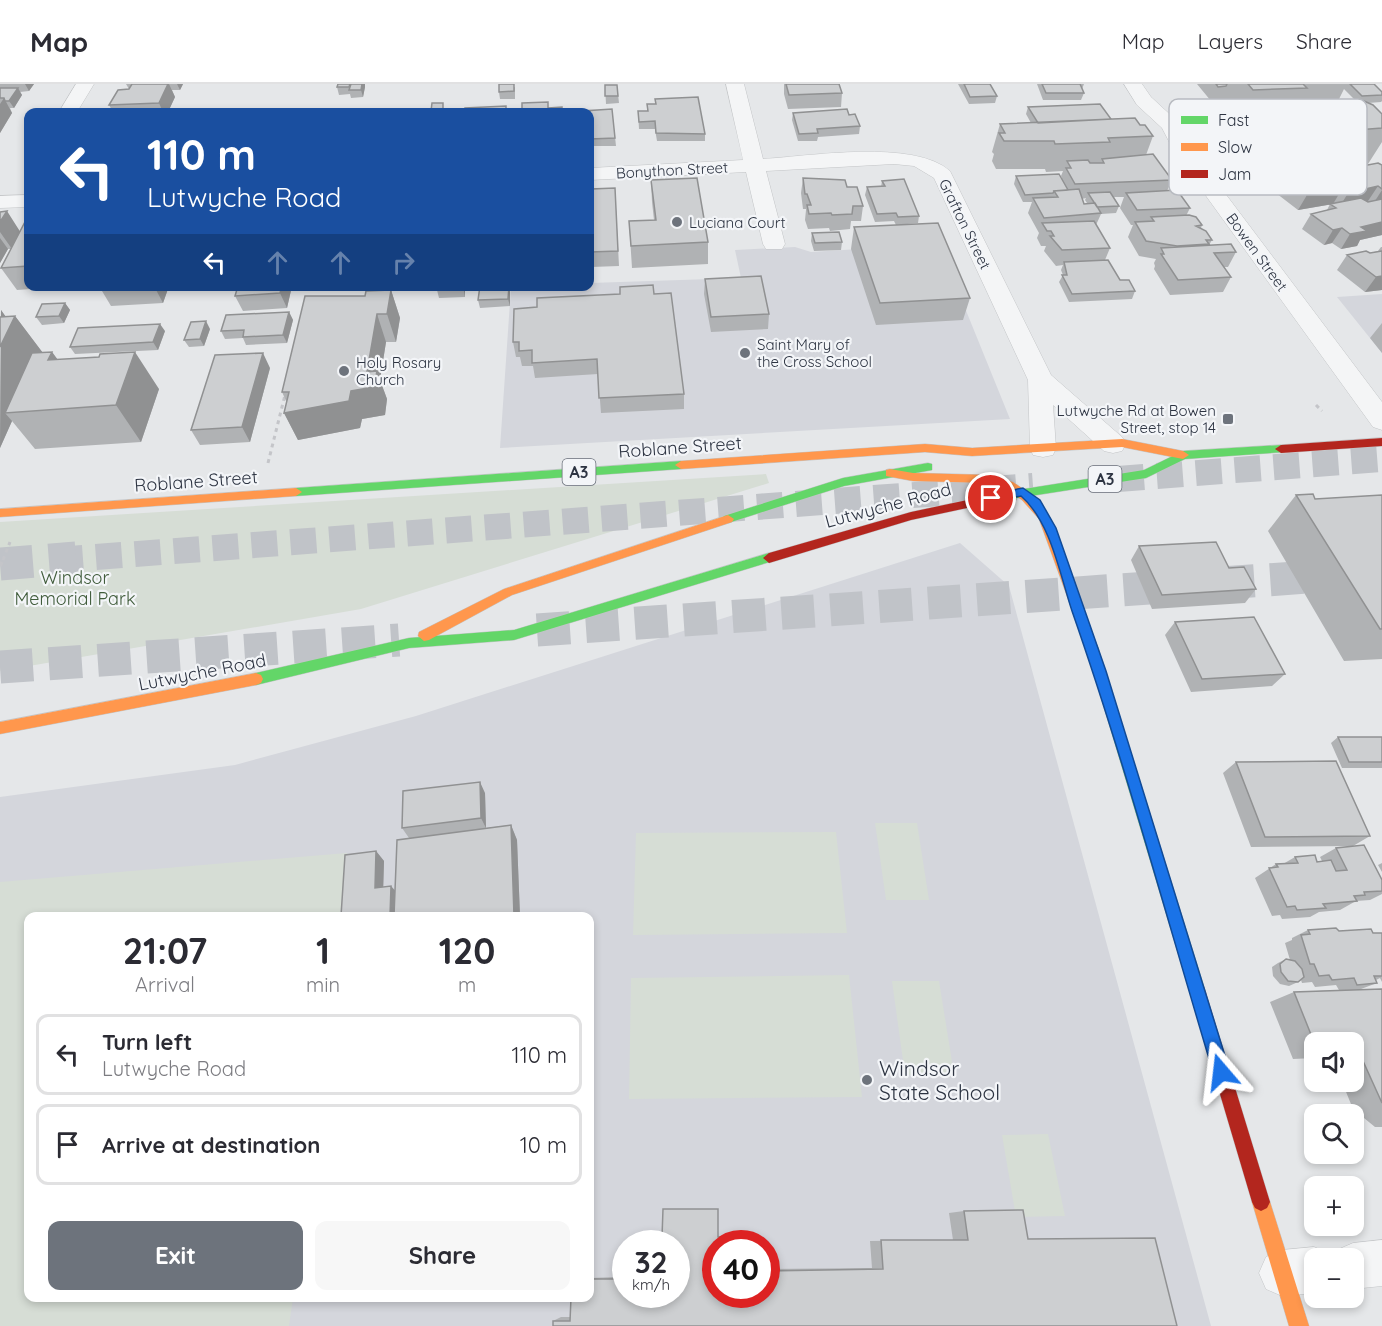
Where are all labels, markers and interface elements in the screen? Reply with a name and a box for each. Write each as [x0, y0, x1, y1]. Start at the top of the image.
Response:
text: Map [30, 24, 88, 59]
text: Map [1122, 28, 1165, 54]
text: Layers [1198, 28, 1263, 54]
text: Share [1296, 28, 1352, 54]
legend [1169, 99, 1367, 195]
text: Fast [1218, 110, 1249, 130]
text: 110 m [147, 128, 256, 181]
icon: left [48, 132, 126, 210]
text: Slow [1218, 137, 1252, 157]
street label: Bonython Street [615, 158, 729, 182]
text: Jam [1218, 164, 1251, 184]
street label: Grafton Street [935, 176, 995, 272]
text: Lutwyche Road [147, 180, 341, 214]
street label: Bowen Street [1222, 209, 1292, 295]
place label: Luciana Court [689, 213, 786, 232]
marker: Luciana Court [670, 215, 684, 229]
icon: left [198, 246, 231, 279]
icon: ahead [261, 246, 294, 279]
icon: ahead [324, 246, 357, 279]
icon: right [387, 246, 420, 279]
place label: Saint Mary of the Cross School [757, 335, 872, 371]
marker: Saint Mary of the Cross School [738, 346, 752, 360]
place label: Holy Rosary Church [356, 353, 441, 389]
marker: Holy Rosary Church [337, 364, 351, 378]
place label: Lutwyche Rd at Bowen Street, stop 14 [1057, 401, 1216, 437]
marker: Lutwyche Rd at Bowen Street, stop 14 [1221, 412, 1235, 426]
street label: Roblane Street [618, 431, 742, 463]
road number: A3 [562, 459, 596, 485]
street label: Roblane Street [134, 465, 258, 497]
road number: A3 [1088, 466, 1122, 492]
pin [965, 472, 1016, 523]
street label: Lutwyche Road [822, 477, 954, 533]
icon: arrive [974, 481, 1007, 514]
park label: Windsor Memorial Park [14, 566, 136, 610]
street label: Lutwyche Road [136, 648, 268, 696]
text: 21:07 [123, 928, 207, 973]
text: 1 [316, 928, 330, 973]
text: 120 [439, 928, 495, 973]
text: Arrival [135, 972, 195, 997]
text: min [306, 972, 340, 997]
text: m [458, 972, 476, 997]
text: Turn left [102, 1028, 192, 1056]
map controls [1304, 1032, 1364, 1308]
button: sound [1304, 1032, 1364, 1092]
icon: left [51, 1038, 84, 1071]
position arrow [1189, 1040, 1253, 1104]
text: 110 m [512, 1041, 567, 1069]
place label: Windsor State School [879, 1055, 1000, 1105]
text: Lutwyche Road [102, 1056, 246, 1081]
marker: Windsor State School [860, 1073, 874, 1087]
button: search [1304, 1104, 1364, 1164]
icon: arrive [51, 1128, 84, 1161]
text: Arrive at destination [102, 1131, 320, 1159]
text: 10 m [520, 1131, 567, 1159]
button: + [1304, 1176, 1364, 1236]
button: Exit [48, 1221, 303, 1290]
button: Share [315, 1221, 570, 1290]
speed limit sign: 40 [702, 1230, 780, 1308]
text: 32 [634, 1243, 668, 1281]
button: − [1304, 1248, 1364, 1308]
text: km/h [632, 1275, 670, 1294]

